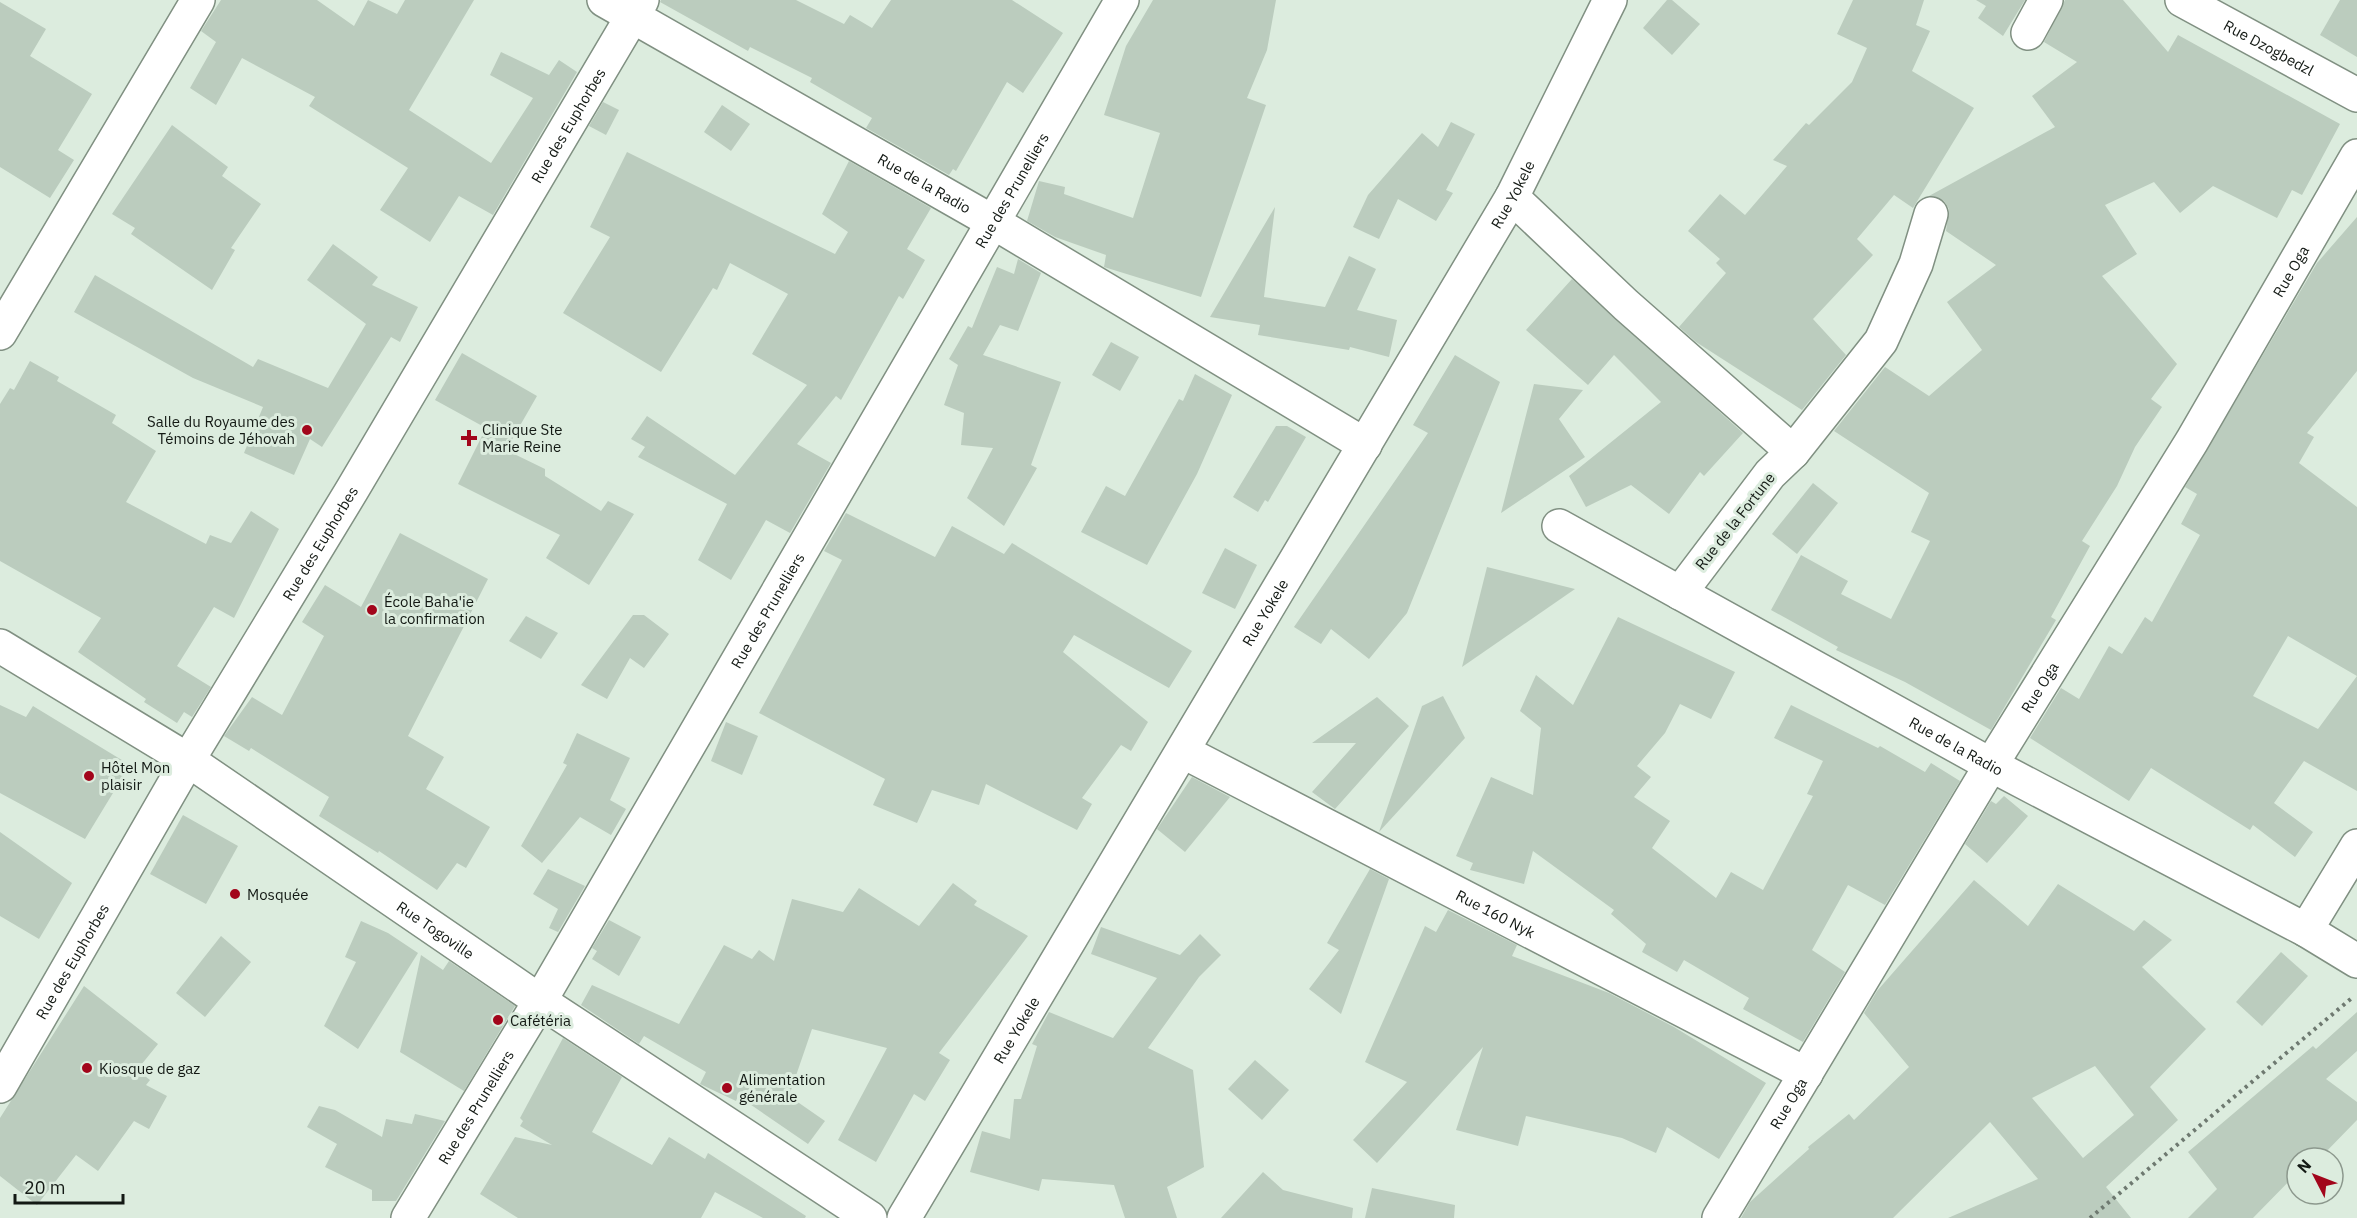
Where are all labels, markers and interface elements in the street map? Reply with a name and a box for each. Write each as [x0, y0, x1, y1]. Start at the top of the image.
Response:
street label: Rue Dzogbedzl [2221, 15, 2317, 79]
street label: Rue des Euphorbes [526, 64, 609, 186]
street label: Rue des Prunelliers [970, 129, 1052, 251]
street label: Rue de la Radio [874, 149, 975, 217]
street label: Rue Yokele [1486, 157, 1538, 232]
street label: Rue Oga [2268, 242, 2313, 300]
place label: Salle du Royaume des Témoins de Jéhovah [147, 412, 295, 448]
place label: Clinique Ste Marie Reine [482, 420, 563, 456]
marker: Salle du Royaume des Témoins de Jéhovah [300, 423, 314, 437]
marker: Clinique Ste Marie Reine [460, 429, 478, 447]
street label: Rue de la Fortune [1691, 468, 1779, 574]
street label: Rue des Euphorbes [278, 483, 362, 604]
street label: Rue des Prunelliers [726, 549, 808, 671]
street label: Rue Yokele [1237, 575, 1292, 649]
place label: École Baha'ie la confirmation [384, 592, 485, 628]
marker: École Baha'ie la confirmation [365, 603, 379, 617]
street label: Rue Oga [2016, 658, 2062, 716]
street label: Rue de la Radio [1906, 712, 2006, 779]
place label: Hôtel Mon plaisir [101, 758, 170, 794]
marker: Hôtel Mon plaisir [82, 769, 96, 783]
place label: Mosquée [247, 885, 309, 904]
street label: Rue 160 Nyk [1453, 885, 1539, 942]
marker: Mosquée [228, 887, 242, 901]
street label: Rue Togoville [393, 896, 478, 963]
street label: Rue des Euphorbes [31, 900, 113, 1023]
street label: Rue Yokele [989, 993, 1043, 1067]
place label: Cafétéria [510, 1011, 571, 1030]
marker: Cafétéria [491, 1013, 505, 1027]
street label: Rue des Prunelliers [434, 1046, 518, 1168]
place label: Kiosque de gaz [99, 1059, 200, 1078]
marker: Kiosque de gaz [80, 1061, 94, 1075]
place label: Alimentation générale [739, 1070, 826, 1106]
street label: Rue Oga [1765, 1074, 1811, 1132]
marker: Alimentation générale [720, 1081, 734, 1095]
north arrow [2285, 1146, 2345, 1206]
text: N [2293, 1155, 2315, 1177]
scale bar [15, 1167, 123, 1205]
text: 20 m [24, 1176, 66, 1199]

